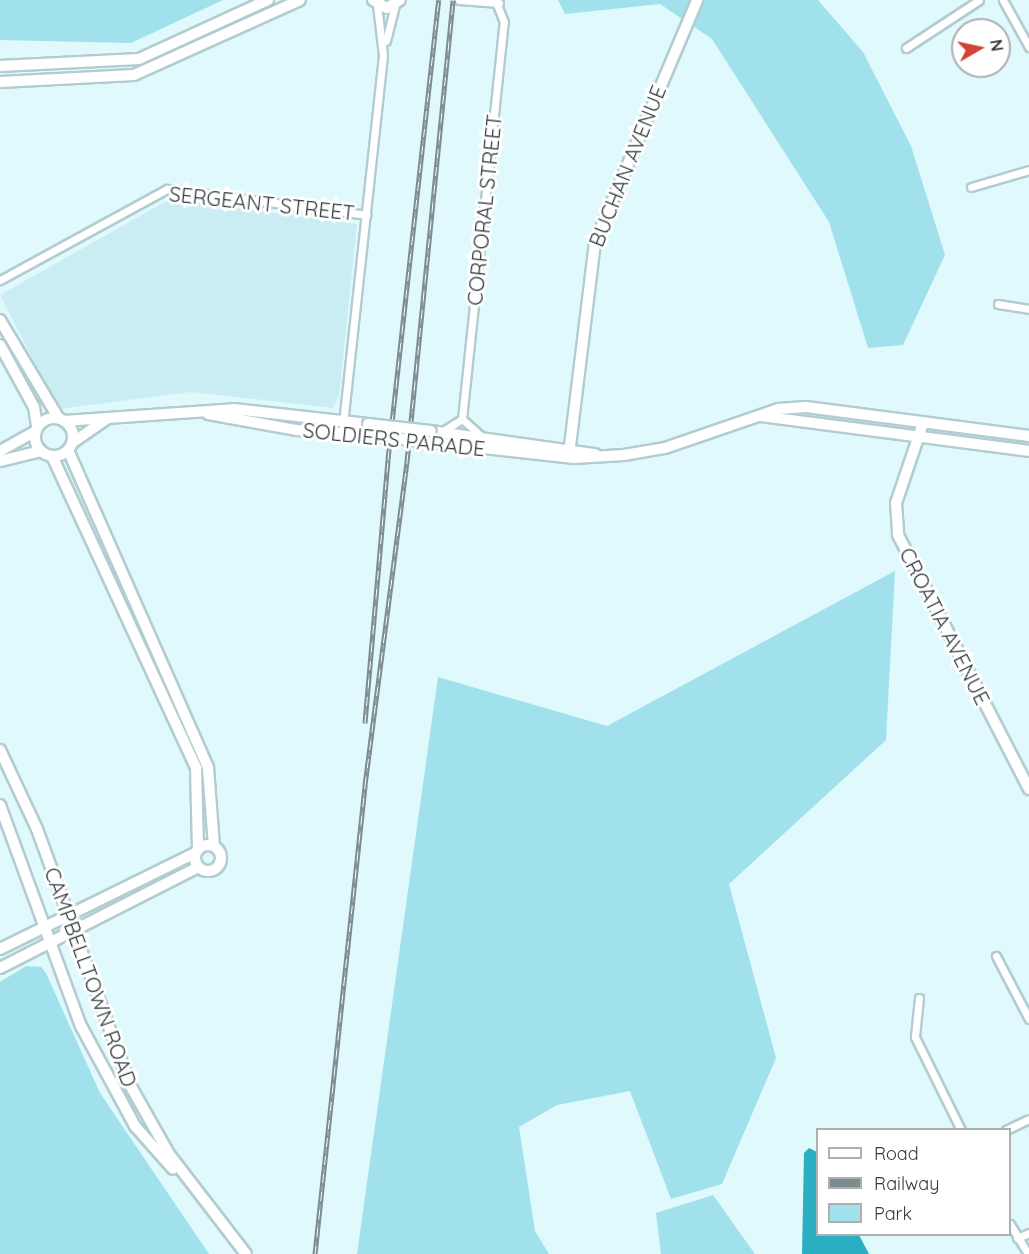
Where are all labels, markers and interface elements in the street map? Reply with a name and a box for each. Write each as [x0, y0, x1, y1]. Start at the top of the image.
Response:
north arrow [951, 18, 1011, 78]
text: N [986, 38, 1008, 53]
street label: BUCHAN AVENUE [583, 82, 671, 250]
street label: CORPORAL STREET [461, 113, 507, 307]
street label: SERGEANT STREET [168, 181, 356, 225]
street label: SOLDIERS PARADE [302, 417, 486, 461]
street label: CROATIA AVENUE [894, 543, 996, 709]
street label: CAMPBELLTOWN ROAD [39, 864, 143, 1090]
legend [816, 1128, 1011, 1236]
text: Road [874, 1142, 919, 1165]
text: Railway [874, 1172, 940, 1195]
text: Park [874, 1202, 912, 1225]

